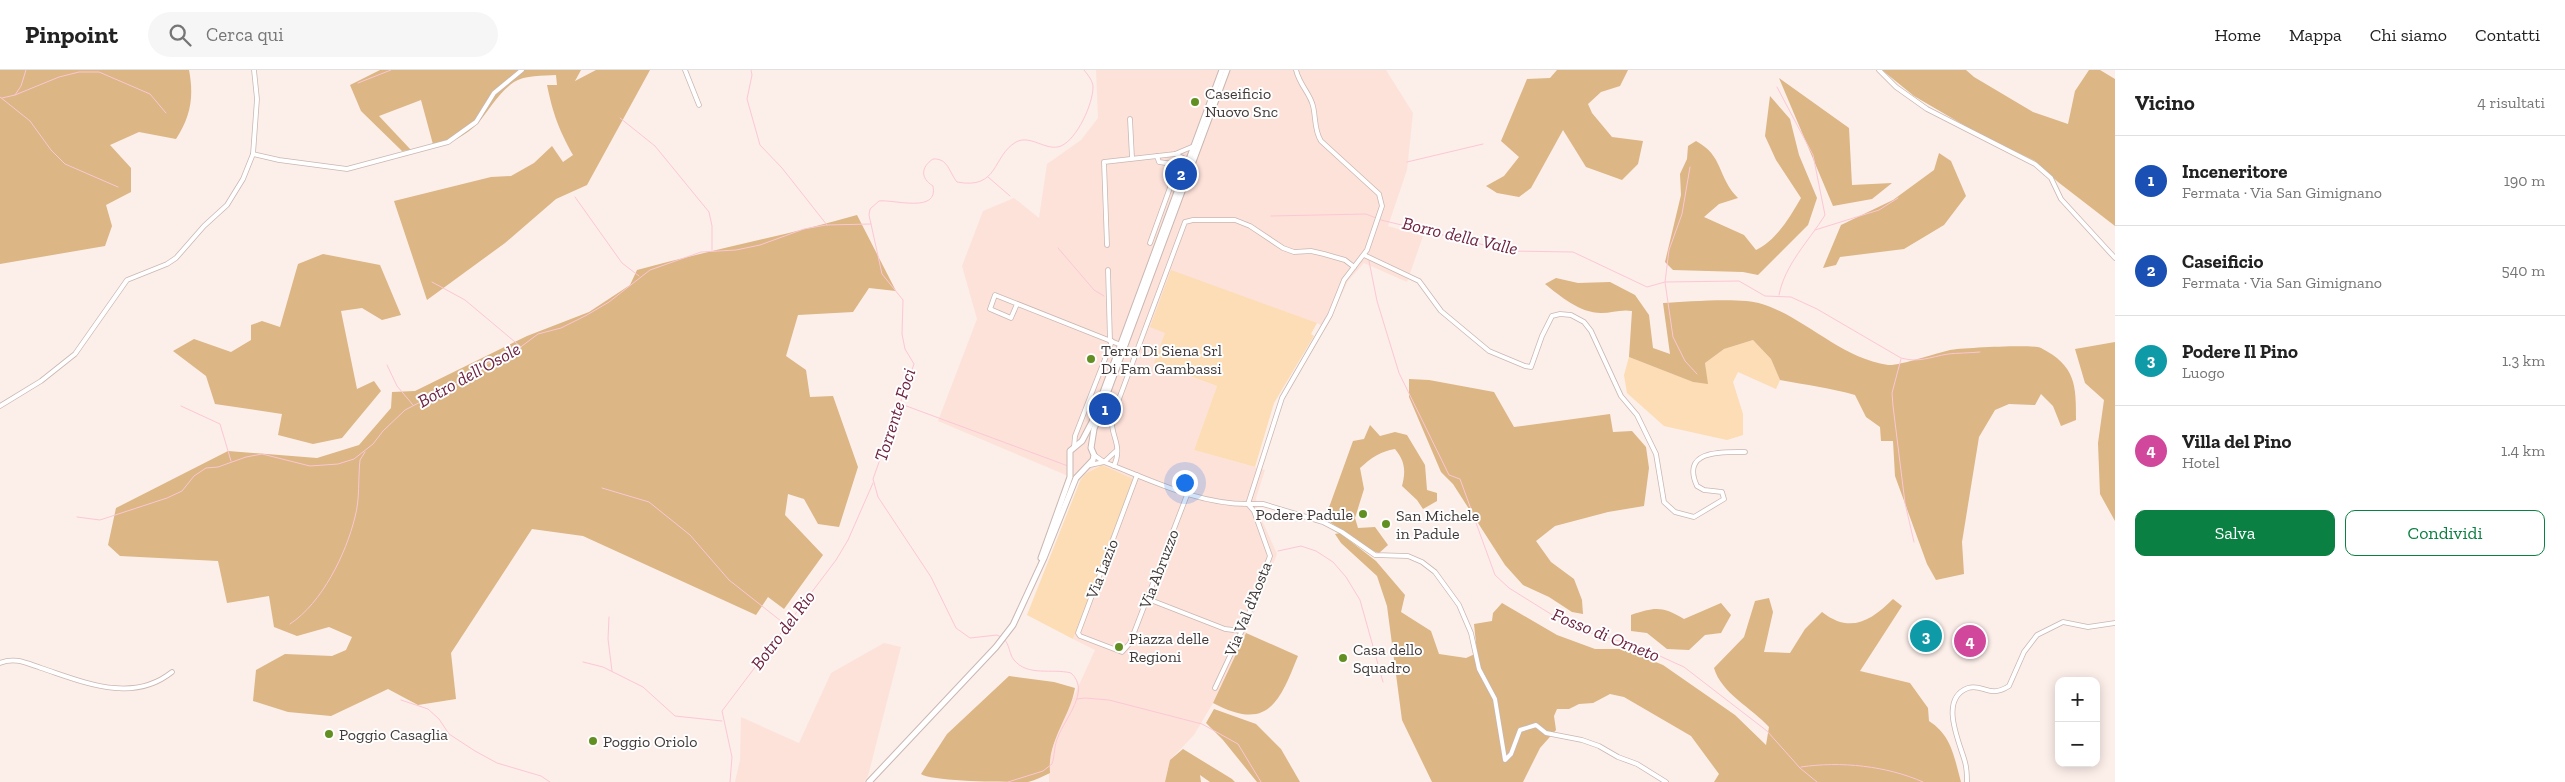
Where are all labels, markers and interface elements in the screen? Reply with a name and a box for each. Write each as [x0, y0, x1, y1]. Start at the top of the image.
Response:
search box [148, 12, 498, 57]
text: Pinpoint [25, 20, 118, 49]
icon: search [166, 21, 194, 49]
text: Cerca qui [206, 23, 284, 46]
text: Home [2215, 24, 2261, 46]
text: Mappa [2289, 24, 2342, 46]
text: Chi siamo [2370, 24, 2447, 46]
text: Contatti [2475, 24, 2540, 46]
place label: Caseificio Nuovo Snc [1205, 84, 1278, 121]
text: Vicino [2135, 90, 2195, 115]
text: 4 risultati [2477, 93, 2545, 112]
marker: Caseificio Nuovo Snc [1189, 96, 1201, 108]
pin: 2 [1165, 155, 1197, 193]
text: Inceneritore [2182, 160, 2288, 183]
text: 1 [2148, 171, 2154, 190]
text: 190 m [2504, 171, 2545, 190]
text: Fermata · Via San Gimignano [2182, 183, 2382, 202]
water label: Borro della Valle [1400, 212, 1520, 260]
text: Caseificio [2182, 250, 2263, 273]
text: 2 [2147, 261, 2155, 280]
text: 540 m [2502, 261, 2545, 280]
text: Fermata · Via San Gimignano [2182, 273, 2382, 292]
water label: Botro dell'Osole [414, 338, 524, 412]
text: Podere Il Pino [2182, 340, 2298, 363]
place label: Terra Di Siena Srl Di Fam Gambassi [1101, 341, 1222, 378]
text: 3 [2147, 351, 2155, 370]
text: 1.3 km [2502, 351, 2545, 370]
marker: Terra Di Siena Srl Di Fam Gambassi [1085, 353, 1097, 365]
text: Luogo [2182, 363, 2225, 382]
water label: Torrente Foci [870, 366, 920, 464]
pin: 1 [1089, 390, 1121, 428]
text: Villa del Pino [2182, 430, 2291, 453]
text: 4 [2146, 441, 2156, 460]
text: 1.4 km [2501, 441, 2545, 460]
text: Hotel [2182, 453, 2220, 472]
your location [1172, 470, 1198, 496]
place label: Podere Padule [1255, 505, 1353, 524]
place label: San Michele in Padule [1396, 506, 1479, 543]
marker: Podere Padule [1357, 508, 1369, 520]
button: Salva [2135, 510, 2335, 556]
button: Condividi [2345, 510, 2545, 556]
marker: San Michele in Padule [1380, 518, 1392, 530]
street label: Via Abruzzo [1135, 527, 1183, 612]
street label: Via Lazio [1082, 536, 1122, 602]
street label: Via Val d'Aosta [1220, 559, 1276, 660]
water label: Botro del Rio [746, 586, 820, 674]
water label: Fosso di Orneto [1549, 603, 1663, 667]
pin: 3 [1910, 617, 1942, 655]
pin: 4 [1954, 622, 1986, 660]
place label: Piazza delle Regioni [1129, 629, 1209, 666]
place label: Casa dello Squadro [1353, 640, 1422, 677]
marker: Piazza delle Regioni [1113, 641, 1125, 653]
marker: Casa dello Squadro [1337, 652, 1349, 664]
map controls [2055, 677, 2100, 767]
button: + [2055, 677, 2100, 722]
button: − [2055, 722, 2100, 767]
place label: Poggio Casaglia [339, 725, 448, 744]
marker: Poggio Casaglia [323, 728, 335, 740]
place label: Poggio Oriolo [603, 732, 697, 751]
marker: Poggio Oriolo [587, 735, 599, 747]

